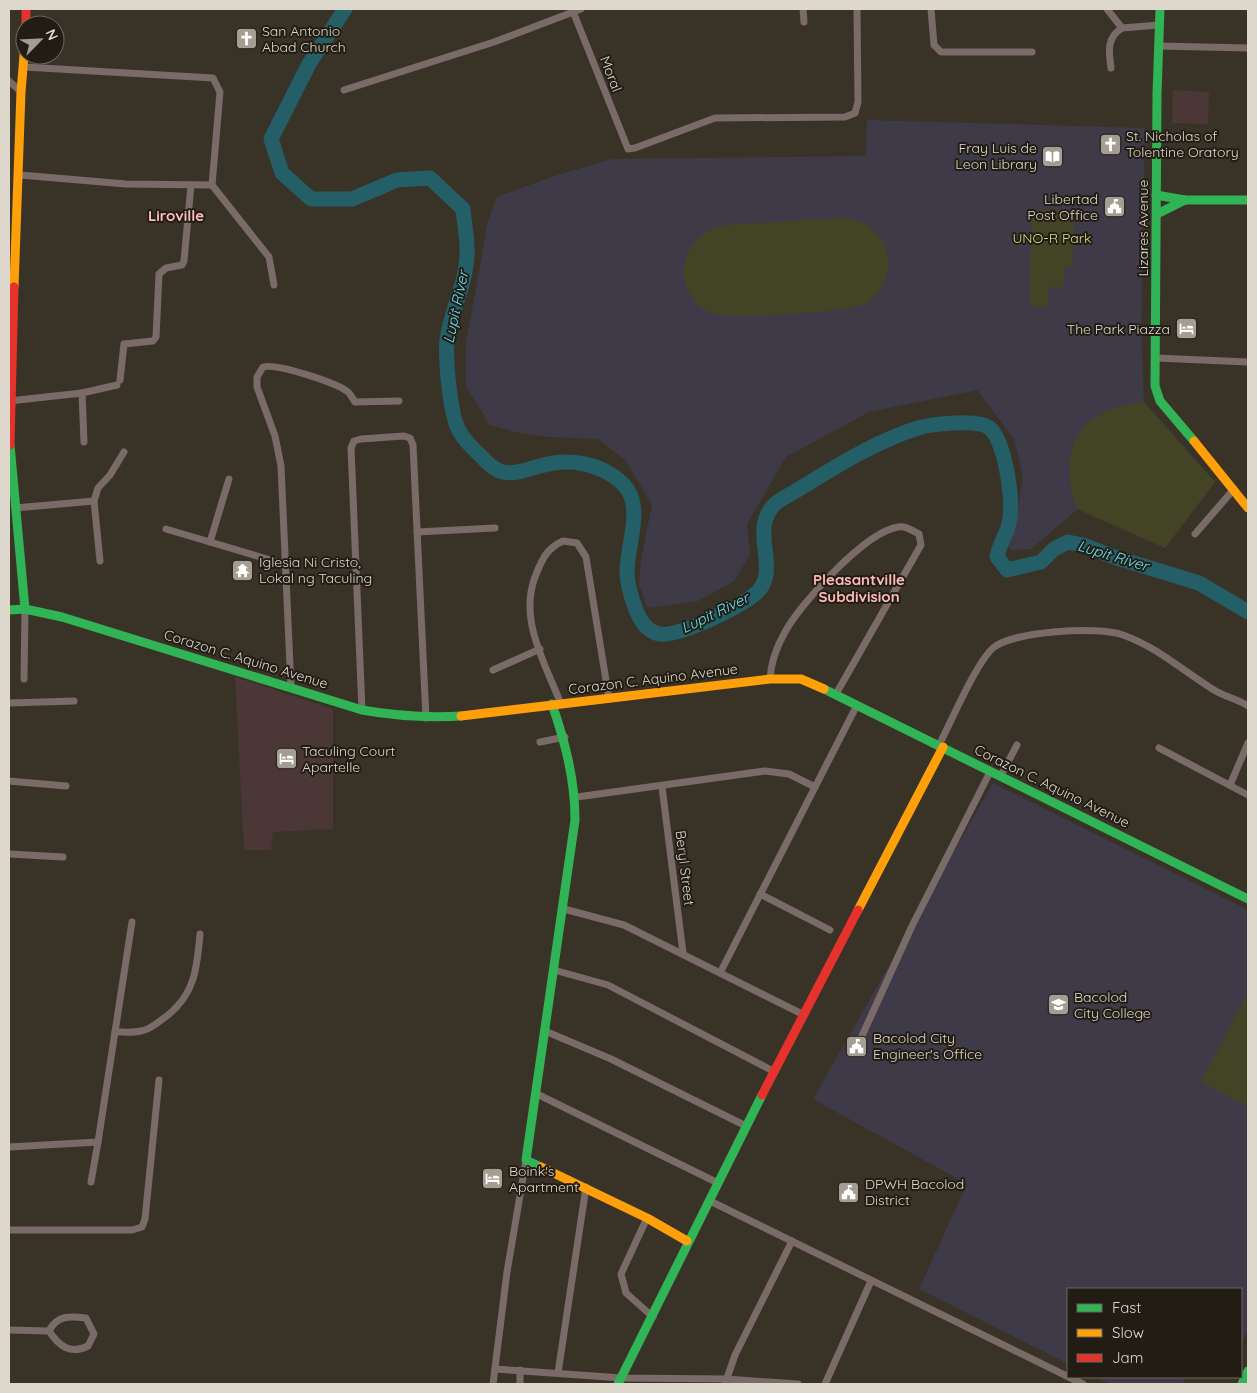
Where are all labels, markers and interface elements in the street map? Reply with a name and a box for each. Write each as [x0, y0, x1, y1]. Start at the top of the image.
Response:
north arrow [15, 15, 65, 65]
place label: San Antonio Abad Church [262, 22, 346, 56]
text: N [42, 26, 62, 43]
church icon: San Antonio Abad Church [234, 27, 258, 51]
street label: Moral [596, 54, 626, 94]
place label: St. Nicholas of Tolentine Oratory [1126, 127, 1239, 161]
church icon: St. Nicholas of Tolentine Oratory [1098, 132, 1122, 156]
place label: Fray Luis de Leon Library [955, 139, 1037, 173]
library icon: Fray Luis de Leon Library [1041, 144, 1065, 168]
street label: Lizares Avenue [1134, 179, 1152, 276]
place label: Libertad Post Office [1027, 190, 1098, 224]
public building icon: Libertad Post Office [1102, 195, 1126, 219]
district label: Liroville [148, 206, 204, 225]
park label: UNO-R Park [1012, 229, 1092, 247]
water label: Lupit River [439, 267, 473, 345]
hotel icon: The Park Piazza [1174, 317, 1198, 341]
place label: The Park Piazza [1067, 320, 1170, 338]
water label: Lupit River [1075, 536, 1153, 576]
place label: Iglesia Ni Cristo, Lokal ng Taculing [259, 553, 372, 587]
temple icon: Iglesia Ni Cristo, Lokal ng Taculing [231, 558, 255, 582]
district label: Pleasantville Subdivision [813, 570, 905, 606]
water label: Lupit River [678, 587, 754, 637]
street label: Corazon C. Aquino Avenue [162, 625, 330, 693]
street label: Corazon C. Aquino Avenue [567, 660, 739, 698]
street label: Corazon C. Aquino Avenue [971, 741, 1133, 831]
place label: Taculing Court Apartelle [302, 742, 396, 776]
hotel icon: Taculing Court Apartelle [274, 747, 298, 771]
street label: Beryl Street [671, 829, 699, 907]
place label: Bacolod City College [1074, 988, 1151, 1022]
school or university icon: Bacolod City College [1046, 993, 1070, 1017]
place label: Bacolod City Engineer's Office [873, 1029, 982, 1063]
public building icon: Bacolod City Engineer's Office [845, 1034, 869, 1058]
place label: Boink's Apartment [509, 1162, 579, 1196]
hotel icon: Boink's Apartment [481, 1167, 505, 1191]
place label: DPWH Bacolod District [865, 1175, 964, 1209]
public building icon: DPWH Bacolod District [837, 1180, 861, 1204]
legend [1067, 1288, 1242, 1378]
text: Fast [1112, 1298, 1141, 1317]
text: Slow [1112, 1323, 1144, 1342]
text: Jam [1112, 1348, 1143, 1367]

